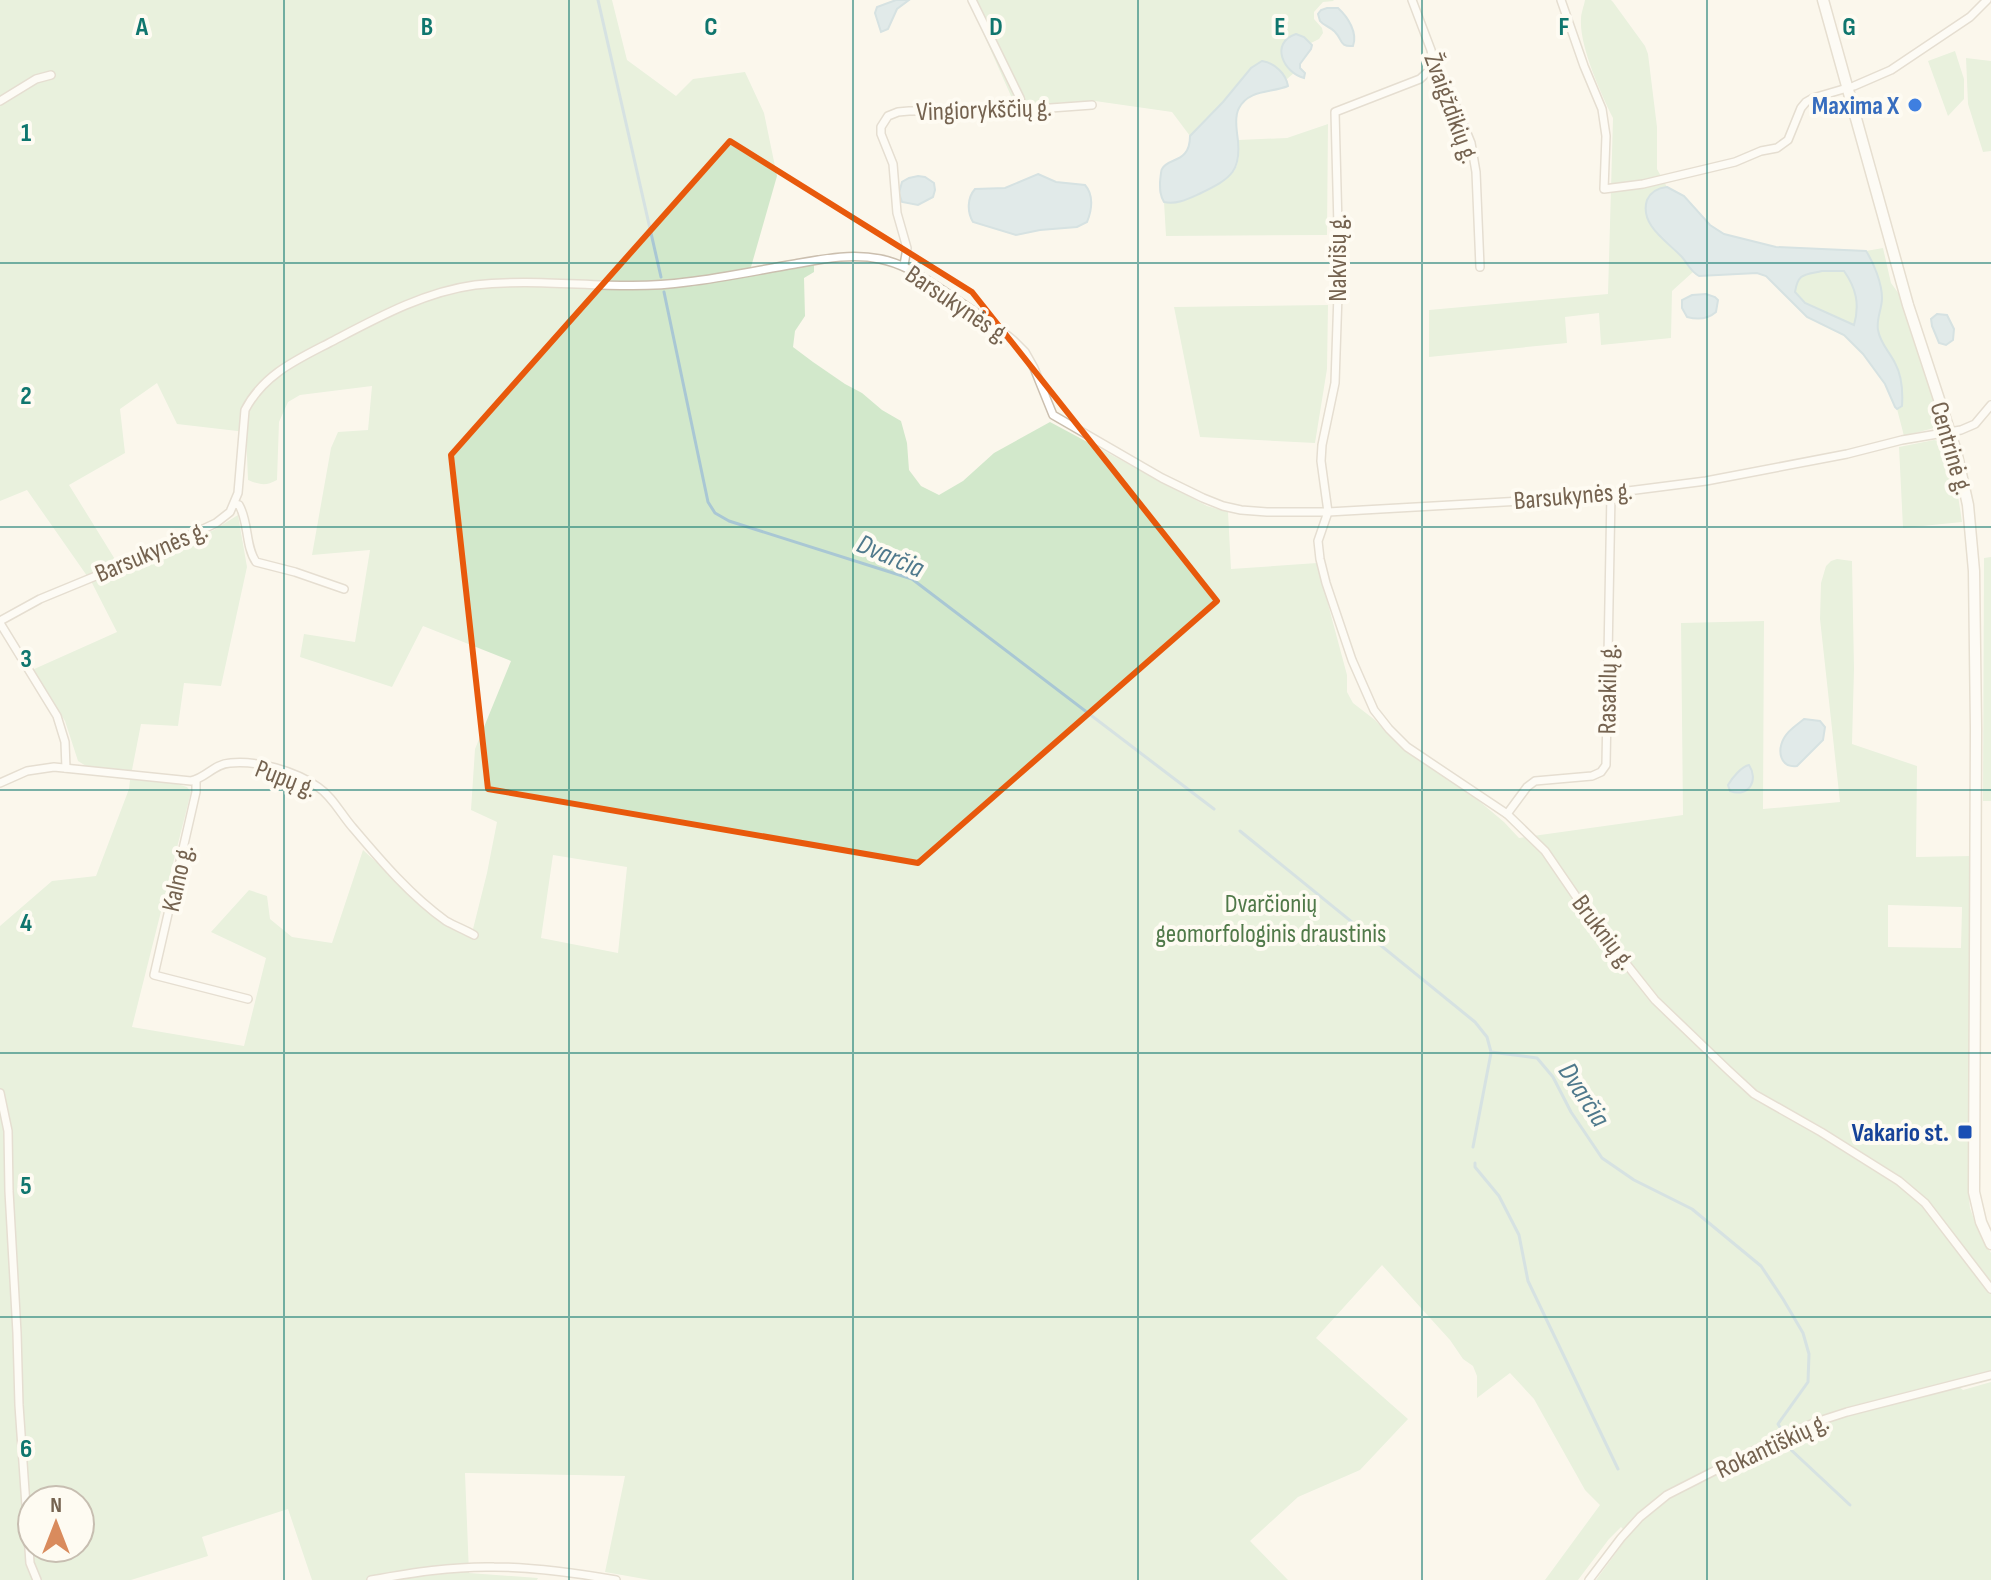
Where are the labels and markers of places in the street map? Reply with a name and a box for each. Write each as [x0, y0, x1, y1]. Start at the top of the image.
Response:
place label: Maxima X [1812, 91, 1900, 122]
marker: Maxima X [1906, 96, 1924, 114]
place label: Vakario st. [1852, 1118, 1949, 1149]
marker: Vakario st. [1956, 1123, 1974, 1141]

